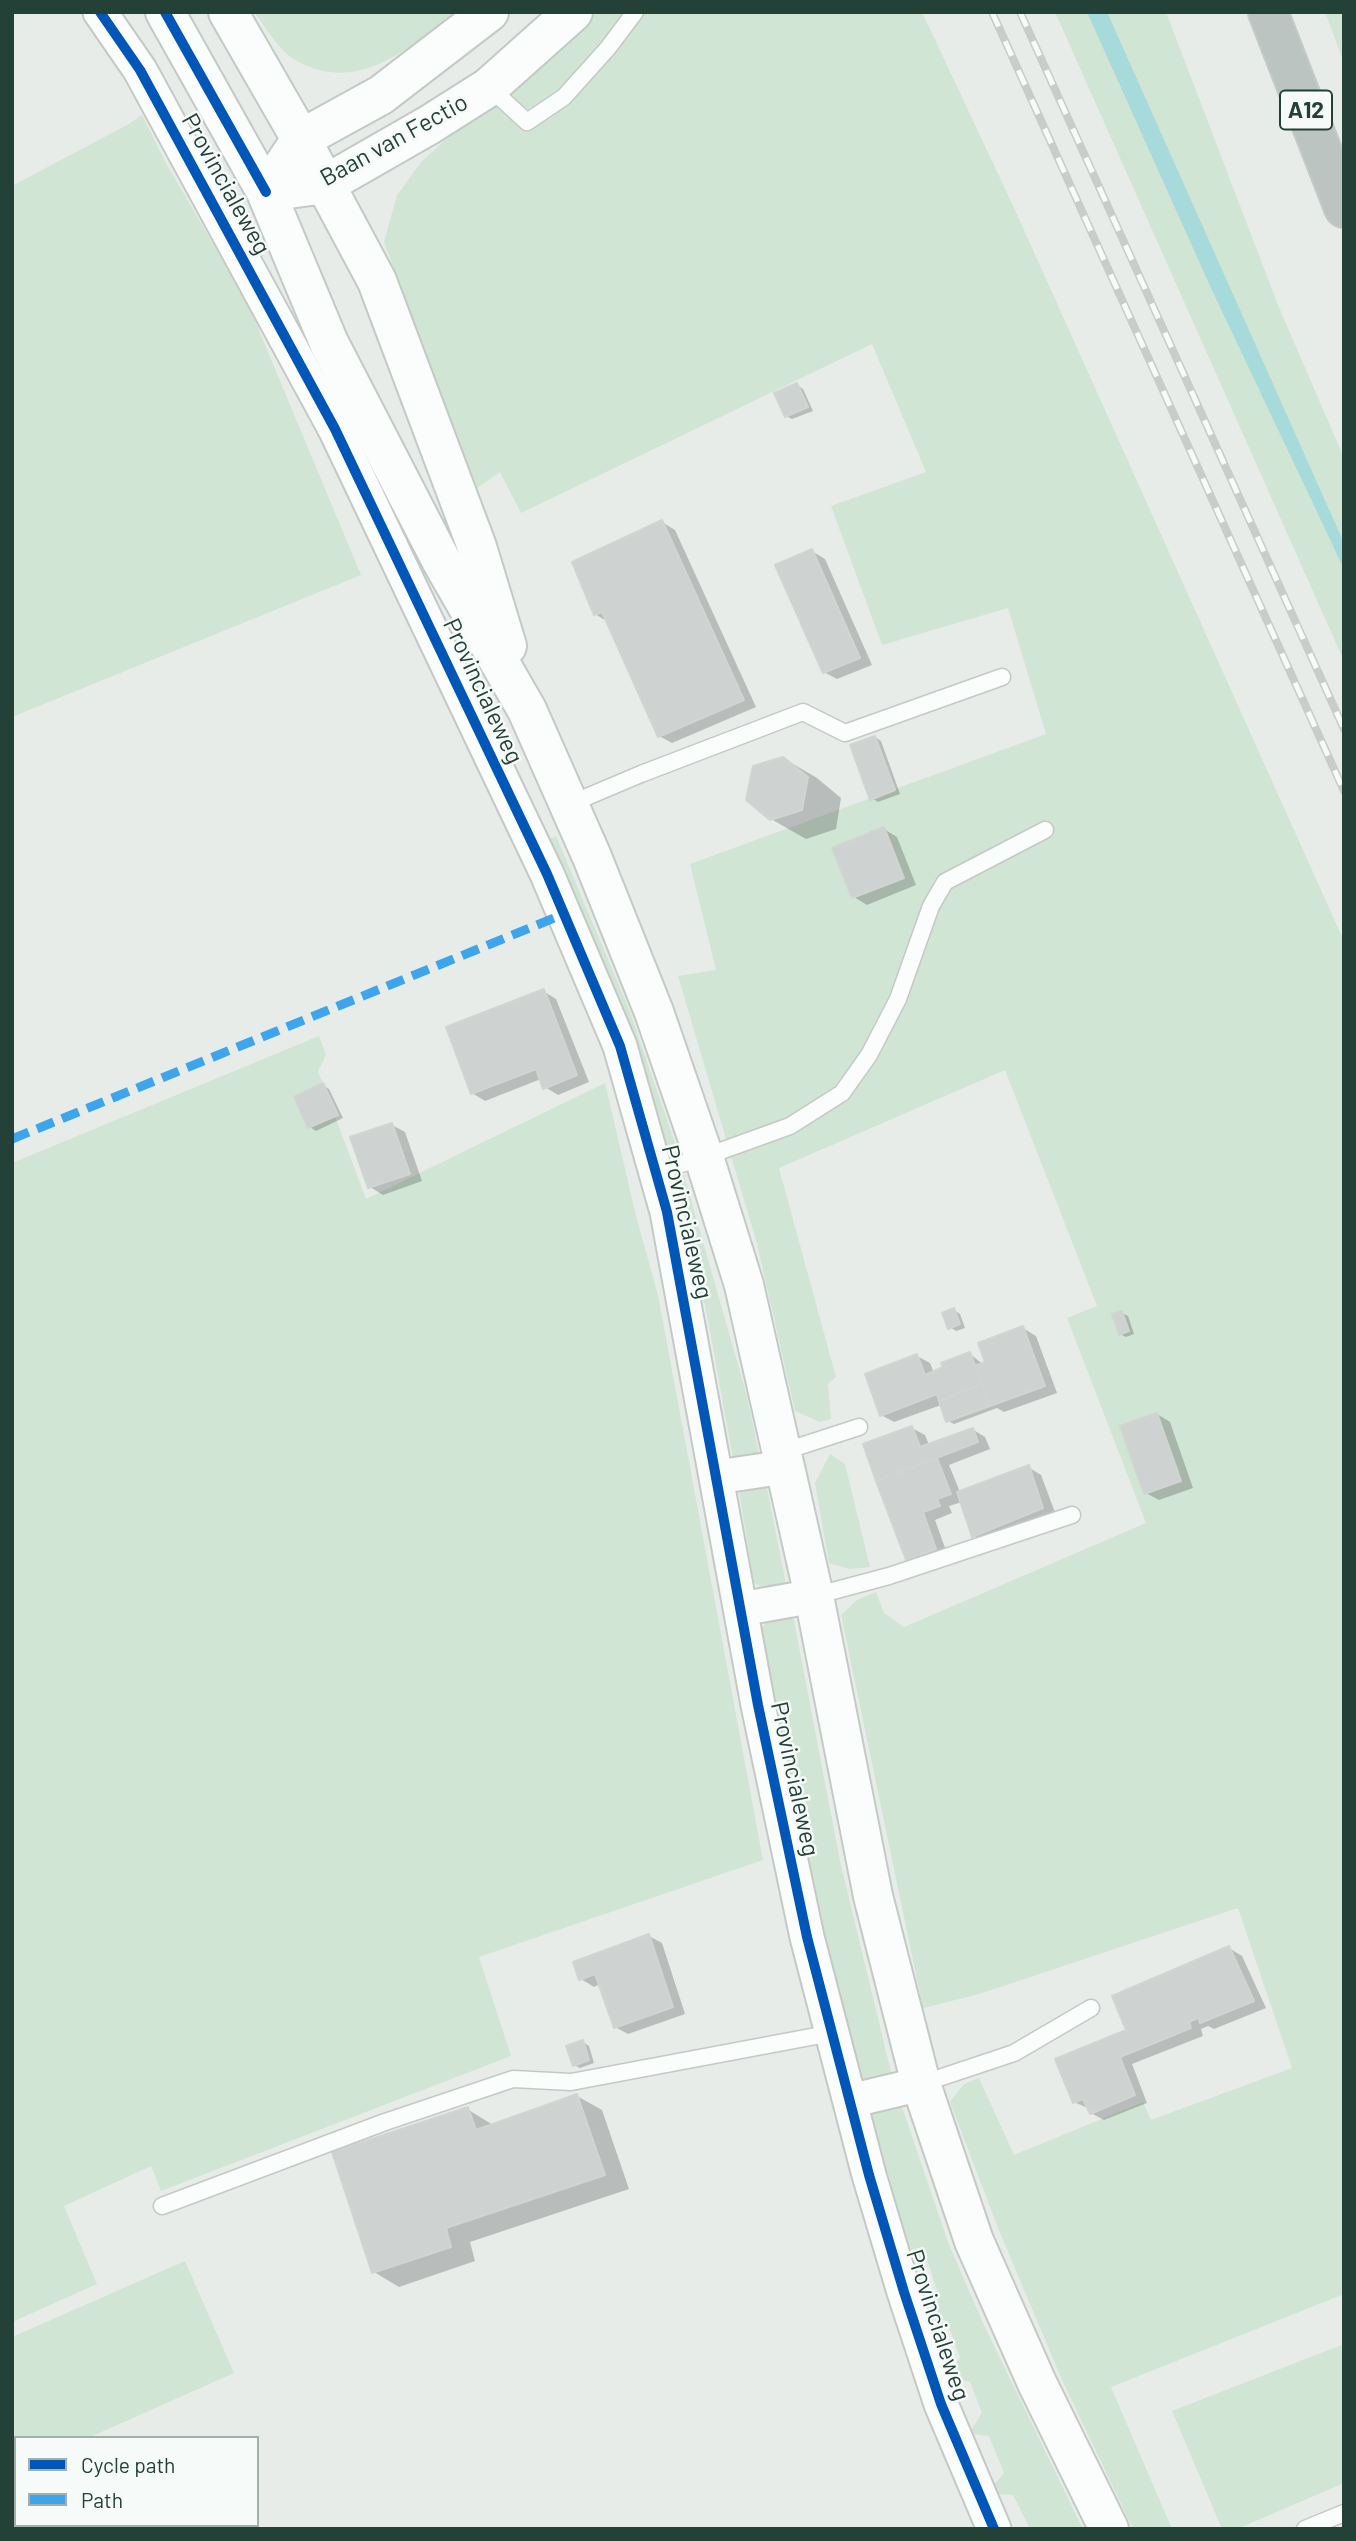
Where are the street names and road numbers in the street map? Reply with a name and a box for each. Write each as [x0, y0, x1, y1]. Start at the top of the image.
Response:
street label: Baan van Fectio [315, 88, 473, 192]
road number: A12 [1280, 90, 1332, 130]
street label: Provincialeweg [175, 108, 277, 260]
street label: Provincialeweg [437, 614, 529, 768]
street label: Provincialeweg [655, 1142, 719, 1302]
street label: Provincialeweg [765, 1699, 825, 1859]
street label: Provincialeweg [900, 2246, 976, 2404]

